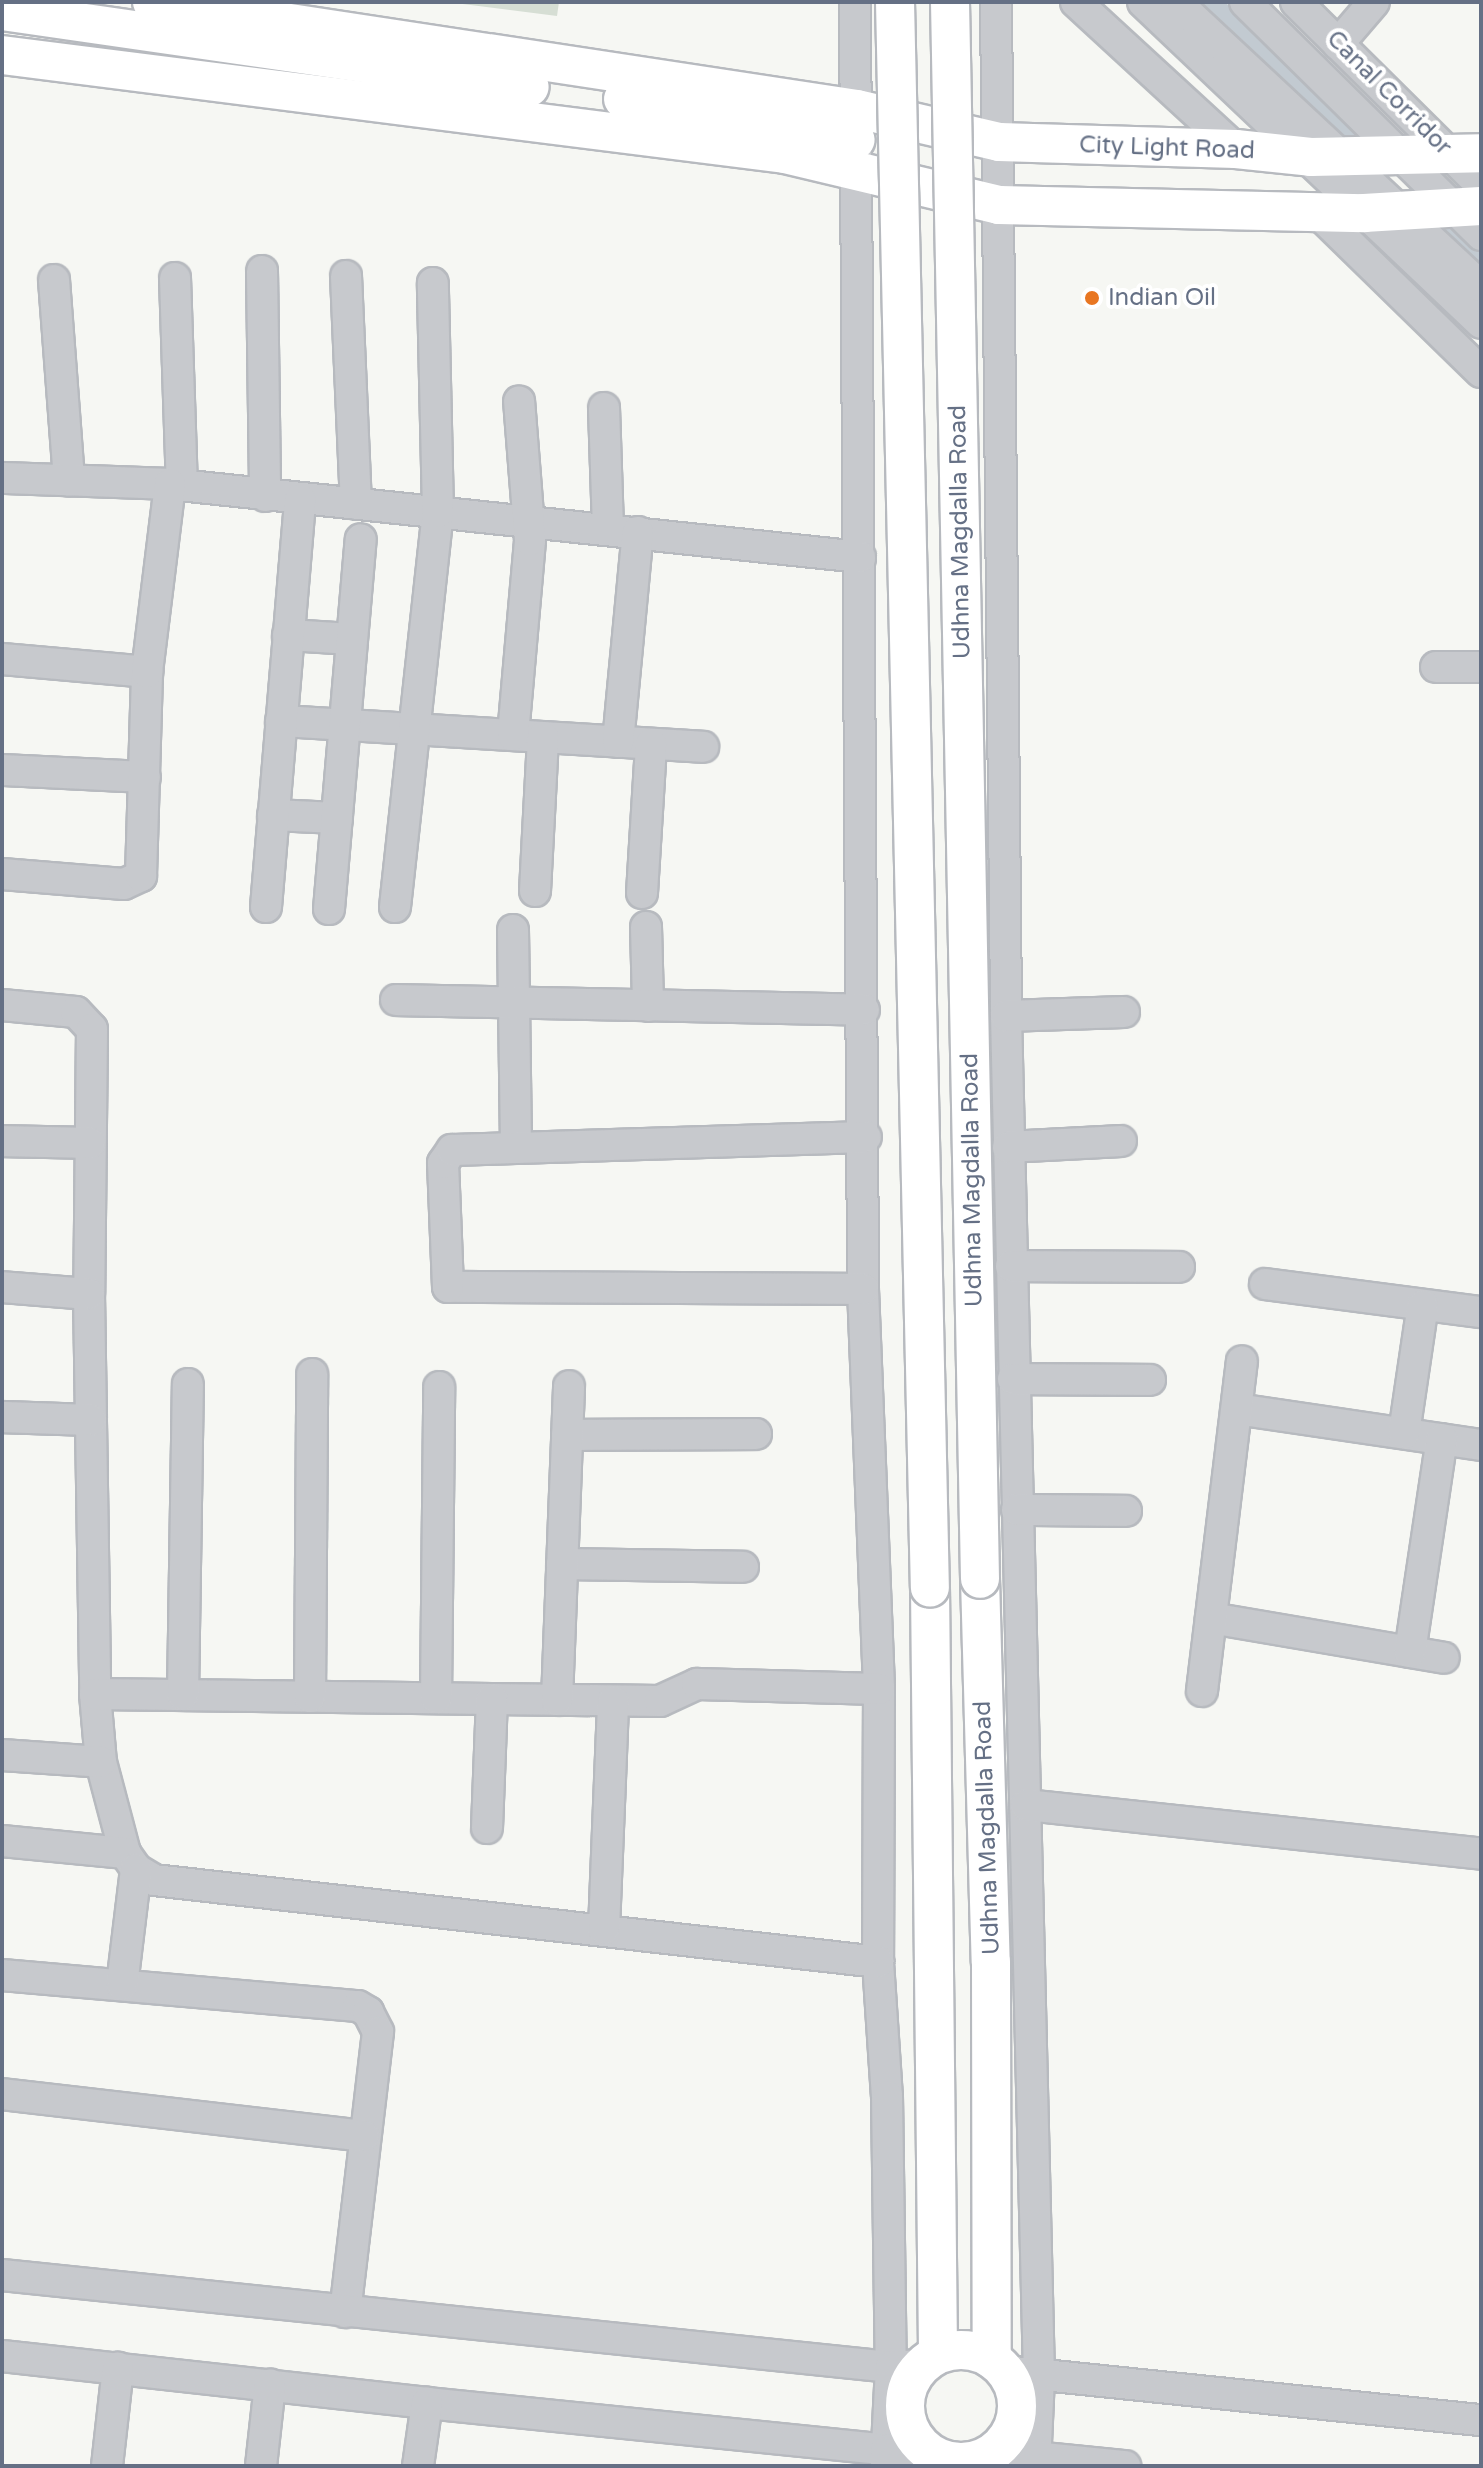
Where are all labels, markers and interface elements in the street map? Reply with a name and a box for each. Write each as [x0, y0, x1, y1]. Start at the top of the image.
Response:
street label: Canal Corridor [1321, 25, 1457, 161]
street label: City Light Road [1079, 131, 1255, 165]
place label: Indian Oil [1108, 284, 1216, 312]
marker: Indian Oil [1083, 289, 1101, 307]
street label: Udhna Magdalla Road [943, 405, 977, 659]
street label: Udhna Magdalla Road [955, 1053, 989, 1307]
street label: Udhna Magdalla Road [968, 1700, 1006, 1956]

